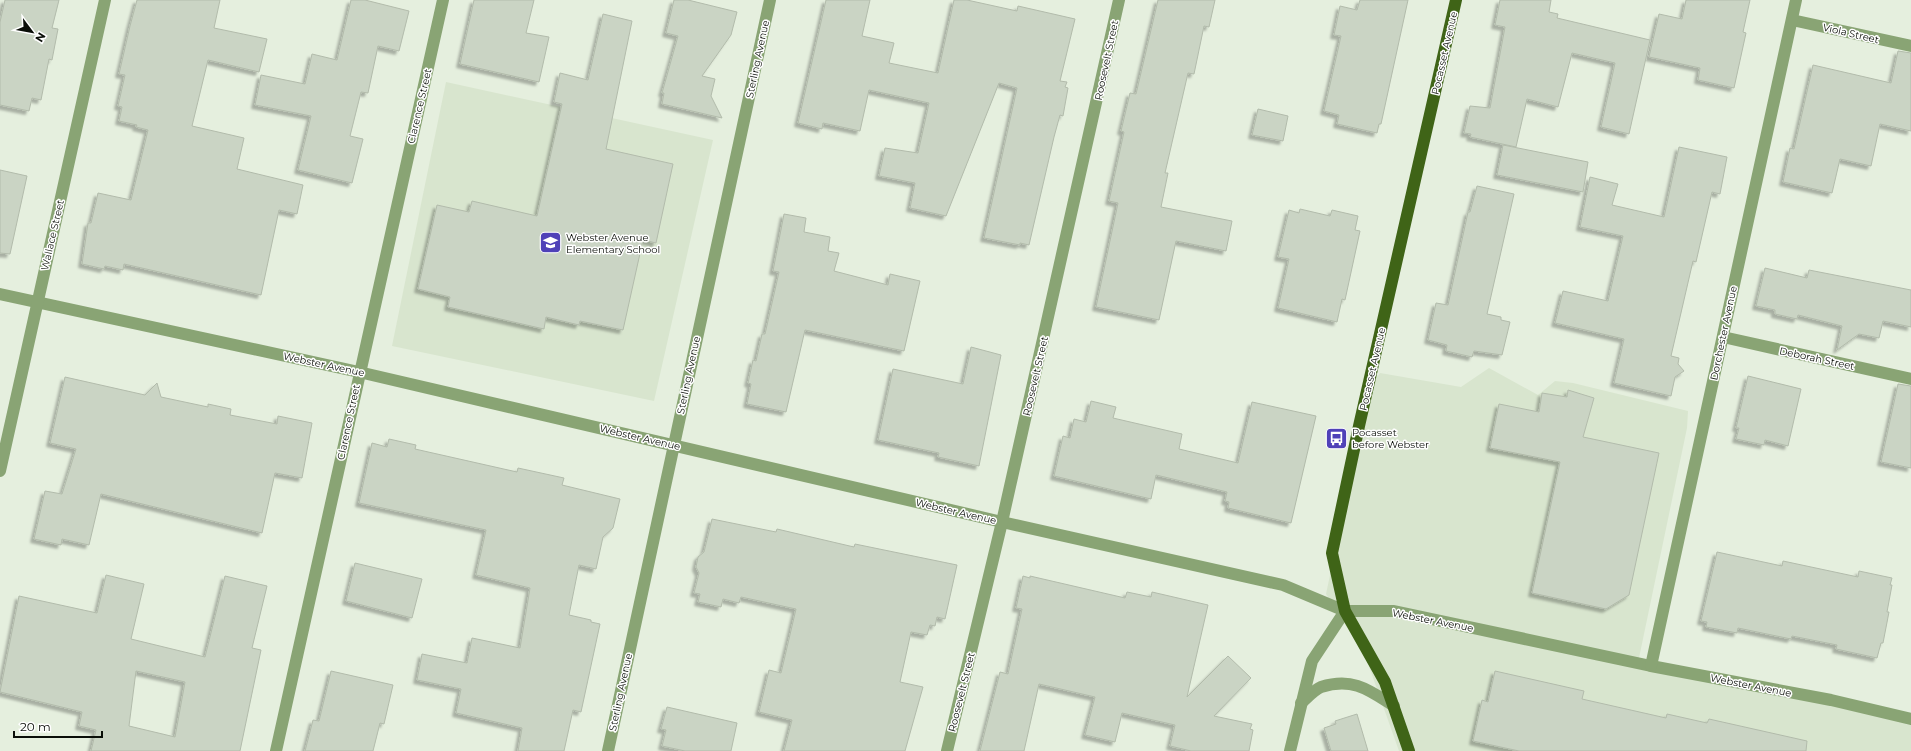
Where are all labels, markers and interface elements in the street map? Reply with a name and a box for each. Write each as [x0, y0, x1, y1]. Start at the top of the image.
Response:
street label: Pocasset Avenue [1429, 10, 1460, 96]
north arrow [12, 12, 52, 52]
street label: Sterling Avenue [743, 19, 772, 99]
street label: Roosevelt Street [1092, 19, 1121, 101]
street label: Viola Street [1822, 21, 1880, 46]
text: N [32, 30, 49, 45]
street label: Clarence Street [405, 67, 434, 145]
street label: Wallace Street [38, 198, 67, 272]
school or university icon: Webster Avenue Elementary School [538, 230, 564, 256]
place label: Webster Avenue Elementary School [566, 231, 660, 256]
street label: Dorchester Avenue [1707, 285, 1740, 381]
street label: Pocasset Avenue [1357, 326, 1388, 412]
street label: Sterling Avenue [674, 335, 703, 415]
street label: Roosevelt Street [1020, 335, 1051, 417]
street label: Deborah Street [1778, 344, 1856, 373]
street label: Webster Avenue [282, 350, 366, 379]
street label: Clarence Street [334, 383, 363, 461]
street label: Webster Avenue [598, 422, 682, 453]
bus stop icon: Pocasset before Webster [1323, 425, 1349, 451]
place label: Pocasset before Webster [1352, 426, 1429, 451]
street label: Webster Avenue [914, 496, 998, 527]
street label: Webster Avenue [1391, 606, 1475, 635]
street label: Roosevelt Street [945, 651, 978, 733]
street label: Sterling Avenue [606, 652, 635, 732]
street label: Webster Avenue [1709, 671, 1793, 700]
scale bar [14, 713, 102, 739]
text: 20 m [20, 719, 51, 734]

